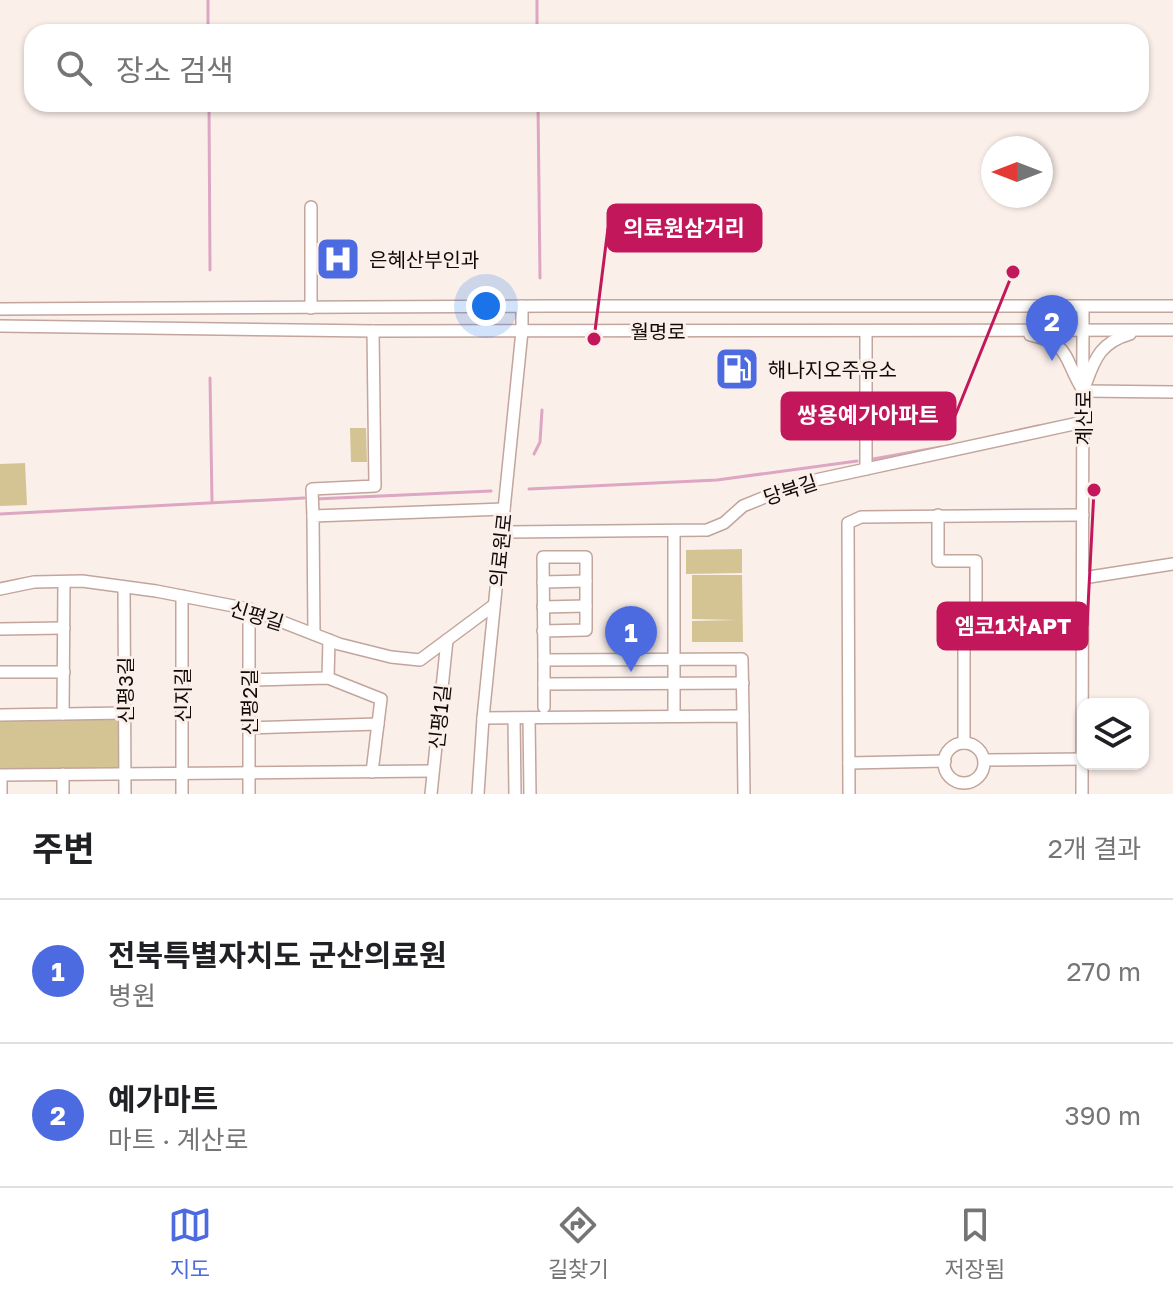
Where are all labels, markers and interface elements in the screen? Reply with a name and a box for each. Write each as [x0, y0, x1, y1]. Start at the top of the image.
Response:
search box [24, 24, 1149, 112]
icon: search [52, 46, 96, 90]
text: 장소 검색 [116, 52, 234, 88]
north arrow [981, 136, 1053, 208]
callout: 의료원삼거리 [608, 205, 761, 251]
text: 의료원삼거리 [623, 214, 745, 241]
hospital icon: 은혜산부인과 [314, 235, 362, 283]
place label: 은혜산부인과 [369, 247, 479, 271]
your location [466, 286, 506, 326]
pin: 2 [1026, 295, 1078, 361]
street label: 월명로 [630, 319, 686, 343]
fuel station icon: 해나지오주유소 [713, 345, 761, 393]
place label: 해나지오주유소 [768, 357, 897, 381]
street label: 계산로 [1071, 390, 1095, 446]
callout: 쌍용예가아파트 [782, 393, 955, 439]
text: 쌍용예가아파트 [797, 401, 939, 428]
street label: 당북길 [760, 469, 820, 509]
street label: 의료원로 [484, 512, 516, 588]
street label: 신평길 [227, 595, 287, 635]
callout: 엠코1차APT [938, 603, 1087, 649]
pin: 1 [605, 606, 657, 672]
text: 엠코1차APT [955, 612, 1071, 639]
street label: 신평3길 [113, 657, 137, 723]
street label: 신지길 [170, 667, 194, 723]
street label: 신평2길 [237, 669, 261, 735]
street label: 신평1길 [424, 683, 454, 751]
map controls [1077, 698, 1149, 770]
button: layers [1077, 698, 1149, 770]
text: 주변 [32, 828, 95, 868]
text: 2개 결과 [1048, 833, 1141, 864]
text: 전북특별자치도 군산의료원 [108, 937, 447, 973]
text: 1 [51, 956, 65, 987]
text: 270 m [1067, 956, 1141, 987]
text: 병원 [108, 980, 156, 1011]
text: 예가마트 [108, 1081, 218, 1117]
text: 2 [50, 1100, 66, 1131]
text: 390 m [1064, 1100, 1141, 1131]
text: 마트 · 계산로 [108, 1124, 248, 1155]
tab: 지도 [168, 1203, 212, 1283]
tab: 길찾기 [548, 1203, 609, 1283]
tab: 저장됨 [944, 1203, 1005, 1283]

